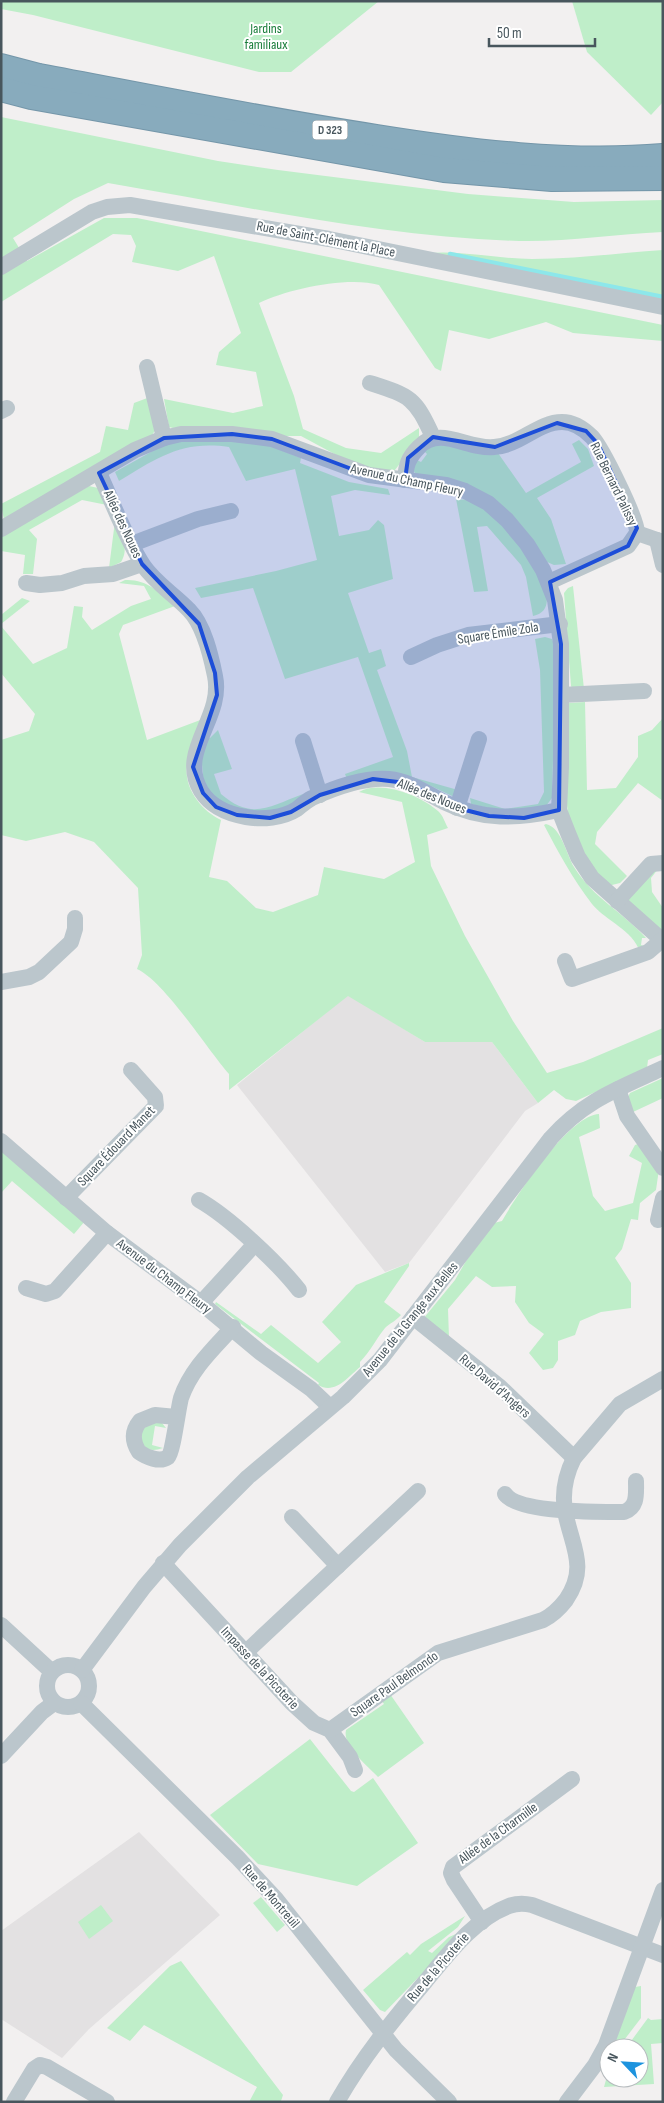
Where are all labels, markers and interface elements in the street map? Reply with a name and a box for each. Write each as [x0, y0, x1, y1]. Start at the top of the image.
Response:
scale bar [489, 15, 595, 47]
park label: Jardins familiaux [245, 20, 288, 53]
text: 50 m [497, 24, 522, 43]
road number: D 323 [312, 120, 348, 140]
street label: Rue de Saint-Clément la Place [255, 217, 397, 261]
street label: Rue Bernard Palissy [586, 439, 642, 529]
street label: Avenue du Champ Fleury [348, 460, 465, 500]
street label: Allée des Noues [99, 486, 146, 561]
street label: Square Émile Zola [456, 618, 540, 648]
street label: Allée des Noues [394, 774, 469, 818]
street label: Square Édouard Manet [74, 1102, 158, 1190]
street label: Avenue du Champ Fleury [112, 1234, 215, 1318]
street label: Avenue de la Grange aux Belles [358, 1258, 461, 1380]
street label: Rue David d'Angers [456, 1351, 534, 1421]
street label: Impasse de la Picoterie [217, 1623, 303, 1713]
street label: Square Paul Belmondo [347, 1647, 441, 1721]
street label: Allée de la Charmille [454, 1799, 541, 1868]
street label: Rue de Montreuil [239, 1861, 303, 1931]
street label: Rue de la Picoterie [403, 1929, 473, 2005]
north arrow [599, 2038, 649, 2088]
text: N [603, 2051, 622, 2065]

